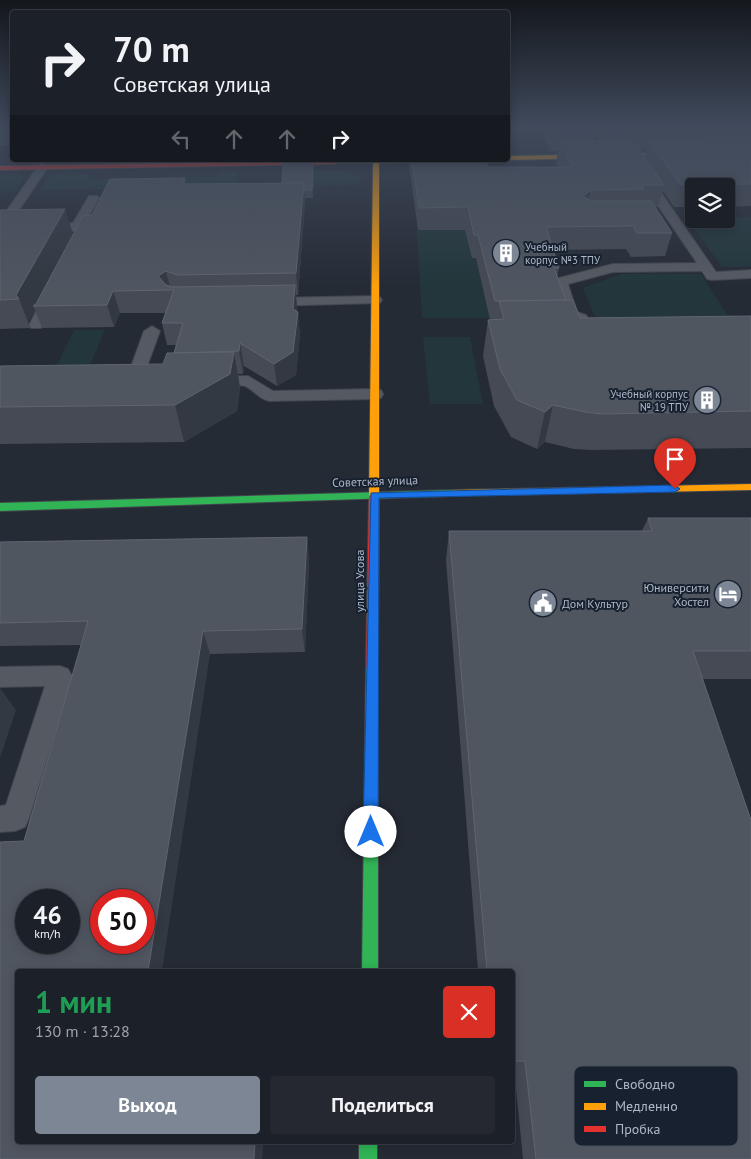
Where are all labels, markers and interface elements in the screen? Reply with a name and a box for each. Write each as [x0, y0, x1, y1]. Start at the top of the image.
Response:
text: 70 m [113, 26, 190, 72]
icon: right [30, 30, 95, 95]
text: Советская улица [113, 70, 271, 98]
icon: left [167, 125, 195, 153]
icon: ahead [220, 125, 248, 153]
icon: ahead [273, 125, 301, 153]
icon: right [326, 125, 354, 153]
map controls [685, 178, 735, 228]
button: layers [685, 178, 735, 228]
building icon: Учебный корпус №3 ТПУ [491, 238, 521, 268]
place label: Учебный корпус №3 ТПУ [525, 240, 601, 267]
building icon: Учебный корпус № 19 ТПУ [692, 385, 722, 415]
place label: Учебный корпус № 19 ТПУ [610, 387, 689, 414]
pin [654, 438, 696, 489]
icon: arrive [661, 445, 689, 473]
street label: Советская улица [332, 472, 418, 490]
street label: улица Усова [352, 550, 367, 612]
hotel icon: Юниверсити Хостел [713, 579, 743, 609]
place label: Юниверсити Хостел [643, 580, 709, 609]
public building icon: Дом Культур [528, 588, 558, 618]
place label: Дом Культур [562, 596, 628, 611]
position arrow [344, 805, 396, 857]
speed limit sign: 50 [90, 889, 155, 954]
text: 46 [33, 899, 62, 931]
text: km/h [34, 926, 61, 941]
text: 1 мин [35, 982, 112, 1021]
button: close [443, 986, 495, 1038]
text: 130 m · 13:28 [35, 1021, 130, 1041]
legend [574, 1066, 738, 1146]
text: Свободно [615, 1075, 675, 1093]
button: Выход [35, 1076, 260, 1134]
button: Поделиться [270, 1076, 495, 1134]
text: Медленно [615, 1097, 678, 1115]
text: Пробка [615, 1120, 660, 1138]

